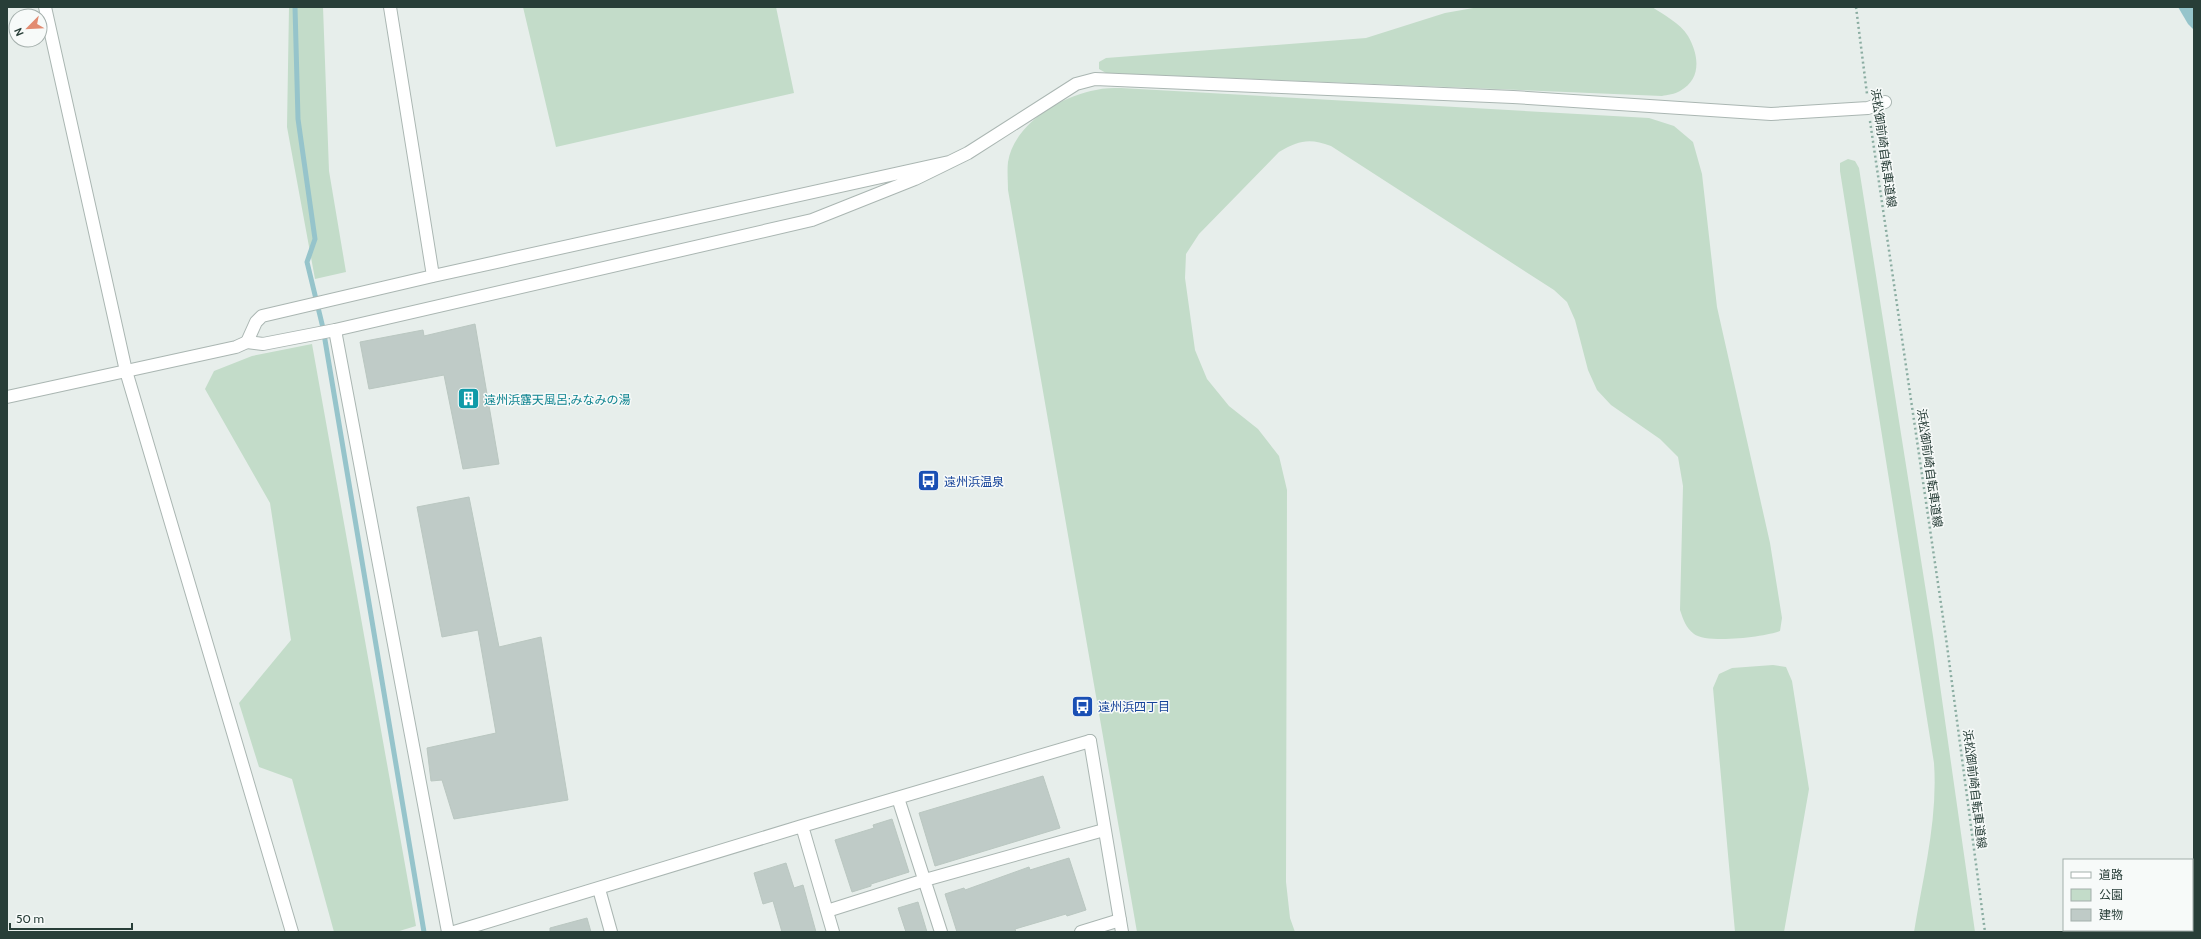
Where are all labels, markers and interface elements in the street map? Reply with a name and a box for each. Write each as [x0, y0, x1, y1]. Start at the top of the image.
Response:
north arrow [8, 8, 48, 48]
text: N [11, 26, 27, 38]
street label: 浜松御前崎自転車道線 [1868, 88, 1900, 208]
building icon: 遠州浜露天風呂;みなみの湯 [455, 386, 481, 412]
place label: 遠州浜露天風呂;みなみの湯 [484, 392, 631, 407]
street label: 浜松御前崎自転車道線 [1914, 408, 1946, 528]
bus stop icon: 遠州浜温泉 [915, 468, 941, 494]
place label: 遠州浜温泉 [944, 474, 1004, 489]
bus stop icon: 遠州浜四丁目 [1070, 693, 1096, 719]
place label: 遠州浜四丁目 [1098, 699, 1170, 714]
street label: 浜松御前崎自転車道線 [1960, 729, 1990, 849]
legend [2063, 859, 2193, 931]
text: 道路 [2099, 867, 2123, 882]
text: 公園 [2099, 887, 2123, 902]
scale bar [10, 905, 132, 931]
text: 建物 [2099, 907, 2123, 922]
text: 50 m [16, 911, 44, 926]

